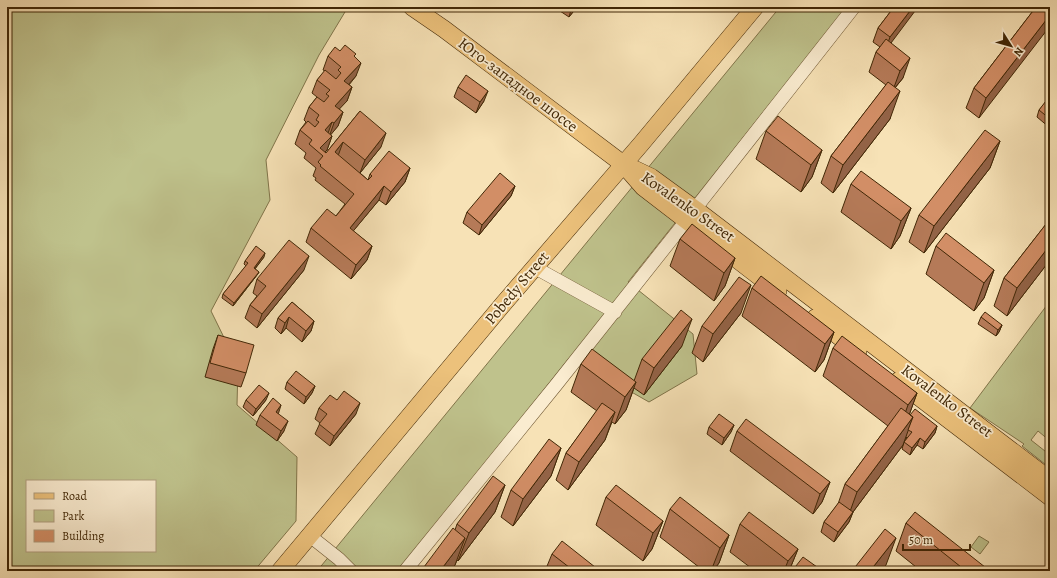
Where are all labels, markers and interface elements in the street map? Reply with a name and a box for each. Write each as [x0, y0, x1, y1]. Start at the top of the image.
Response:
north arrow [991, 26, 1031, 66]
street label: Юго-западное шоссе [453, 33, 583, 137]
text: N [1010, 44, 1027, 59]
street label: Kovalenko Street [637, 167, 739, 247]
street label: Pobedy Street [480, 247, 554, 329]
street label: Kovalenko Street [897, 359, 997, 443]
legend [26, 480, 156, 552]
text: Road [62, 488, 88, 504]
text: Park [62, 508, 85, 524]
scale bar [903, 526, 970, 552]
text: Building [62, 528, 104, 544]
text: 50 m [909, 532, 933, 548]

